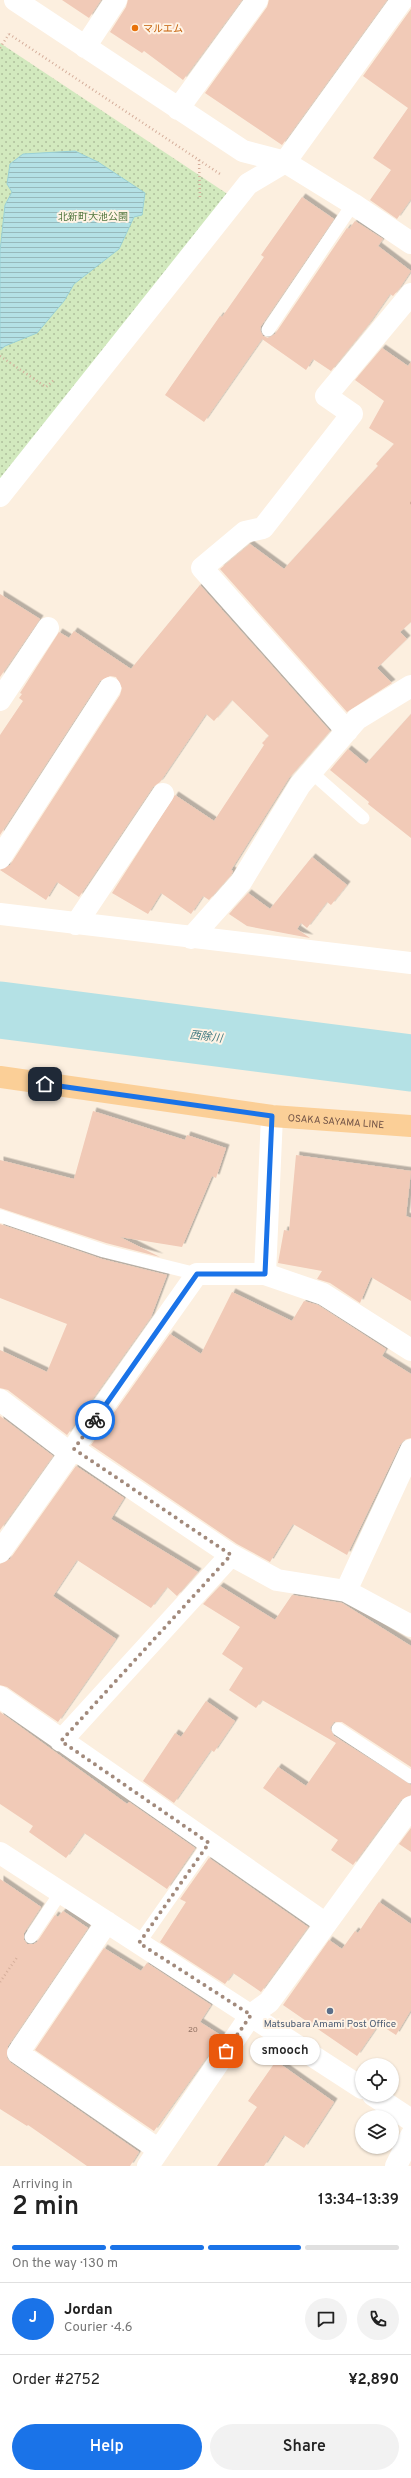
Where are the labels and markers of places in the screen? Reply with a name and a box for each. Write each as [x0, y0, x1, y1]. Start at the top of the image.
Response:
marker: マルエム [130, 23, 140, 33]
place label: マルエム [143, 23, 183, 36]
pin [28, 1067, 62, 1101]
marker: Matsubara Amami Post Office [325, 2006, 335, 2016]
place label: Matsubara Amami Post Office [264, 2018, 396, 2031]
pin [209, 2034, 243, 2068]
callout: smooch [250, 2037, 320, 2065]

